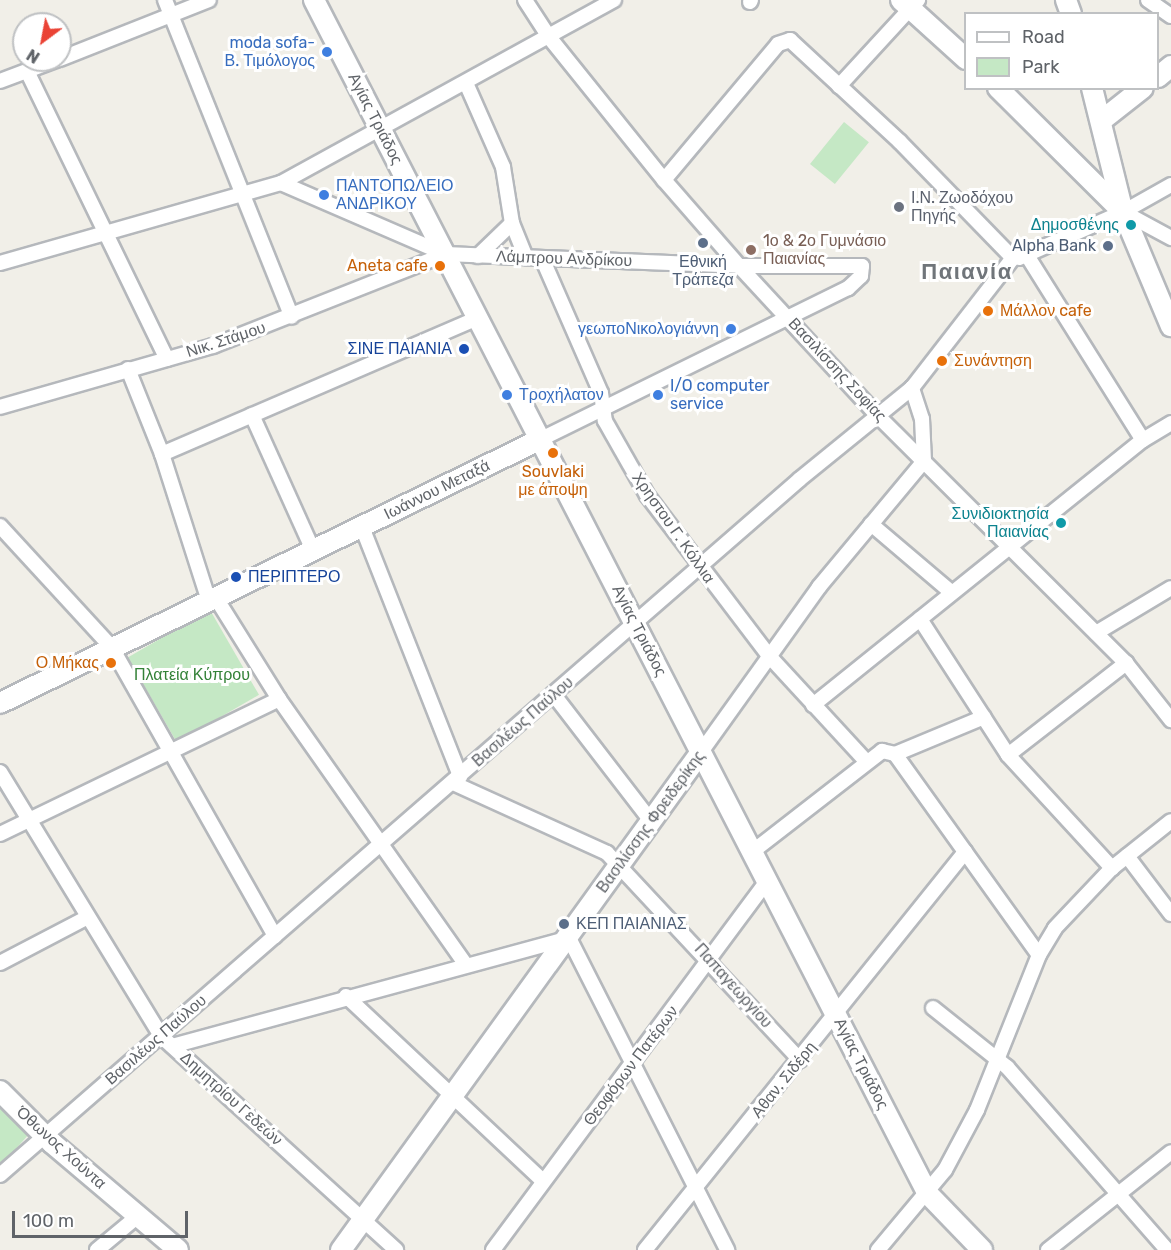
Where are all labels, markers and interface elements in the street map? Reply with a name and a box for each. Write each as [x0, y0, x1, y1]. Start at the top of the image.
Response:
north arrow [12, 12, 72, 72]
legend [964, 12, 1159, 90]
text: Road [1022, 26, 1065, 48]
place label: moda sofa- Β. Τιμόλογος [225, 33, 315, 71]
text: N [23, 45, 43, 67]
marker: moda sofa- Β. Τιμόλογος [320, 45, 334, 59]
text: Park [1022, 56, 1059, 78]
street label: Αγίας Τριάδος [344, 70, 406, 168]
place label: ΠΑΝΤΟΠΩΛΕΙΟ ΑΝΔΡΙΚΟΥ [336, 176, 453, 214]
marker: ΠΑΝΤΟΠΩΛΕΙΟ ΑΝΔΡΙΚΟΥ [317, 188, 331, 202]
place label: Ι.Ν. Ζωοδόχου Πηγής [911, 188, 1013, 226]
marker: Ι.Ν. Ζωοδόχου Πηγής [892, 200, 906, 214]
place label: Δημοσθένης [1031, 215, 1119, 235]
marker: Δημοσθένης [1124, 218, 1138, 232]
place label: 1ο & 2ο Γυμνάσιο Παιανίας [763, 231, 886, 269]
marker: Εθνική Τράπεζα [696, 236, 710, 250]
place label: Alpha Bank [1012, 236, 1096, 256]
marker: Alpha Bank [1101, 239, 1115, 253]
marker: 1ο & 2ο Γυμνάσιο Παιανίας [744, 243, 758, 257]
street label: Λάμπρου Ανδρίκου [496, 247, 632, 271]
place label: Εθνική Τράπεζα [672, 252, 734, 290]
place label: Aneta cafe [347, 256, 428, 276]
marker: Aneta cafe [433, 259, 447, 273]
district label: Παιανία [921, 259, 1013, 285]
place label: Μάλλον cafe [1000, 301, 1092, 321]
marker: Μάλλον cafe [981, 304, 995, 318]
street label: Βασιλίσσης Σοφίας [784, 314, 890, 426]
street label: Νικ. Στάμου [184, 318, 268, 362]
place label: γεωποΝικολογιάννη [578, 319, 719, 339]
marker: γεωποΝικολογιάννη [724, 322, 738, 336]
place label: ΣΙΝΕ ΠΑΙΑΝΙΑ [348, 339, 452, 359]
marker: ΣΙΝΕ ΠΑΙΑΝΙΑ [457, 342, 471, 356]
place label: Συνάντηση [954, 351, 1032, 371]
marker: Συνάντηση [935, 354, 949, 368]
place label: I/O computer service [670, 376, 769, 414]
place label: Τροχήλατον [519, 385, 604, 405]
marker: Τροχήλατον [500, 388, 514, 402]
marker: I/O computer service [651, 388, 665, 402]
marker: Souvlaki με άποψη [546, 446, 560, 460]
street label: Ιωάννου Μεταξά [381, 456, 493, 524]
place label: Souvlaki με άποψη [518, 462, 588, 500]
street label: Χρηστου Γ. Κόλλια [628, 469, 718, 587]
place label: Συνιδιοκτησία Παιανίας [952, 504, 1049, 542]
marker: Συνιδιοκτησία Παιανίας [1054, 516, 1068, 530]
place label: ΠΕΡΙΠΤΕΡΟ [248, 567, 340, 587]
marker: ΠΕΡΙΠΤΕΡΟ [229, 570, 243, 584]
street label: Αγίας Τριάδος [608, 582, 670, 680]
place label: Ο Μήκας [36, 653, 99, 673]
marker: Ο Μήκας [104, 656, 118, 670]
park label: Πλατεία Κύπρου [134, 665, 250, 685]
street label: Βασιλέως Παύλου [469, 673, 577, 771]
street label: Βασιλίσσης Φρειδερίκης [593, 747, 709, 897]
place label: ΚΕΠ ΠΑΙΑΝΙΑΣ [576, 914, 687, 934]
marker: ΚΕΠ ΠΑΙΑΝΙΑΣ [557, 917, 571, 931]
street label: Παπαγεωργίου [690, 940, 776, 1032]
street label: Βασιλέως Παύλου [102, 991, 210, 1089]
street label: Θεοφόρων Πατέρων [580, 1002, 682, 1130]
street label: Αγίας Τριάδος [830, 1015, 892, 1113]
street label: Αθαν. Σιδέρη [748, 1038, 820, 1122]
street label: Δημητρίου Γεδεών [176, 1048, 286, 1150]
street label: Όθωνος Χούντα [12, 1103, 110, 1193]
scale bar [15, 1199, 190, 1237]
text: 100 m [23, 1210, 74, 1232]

